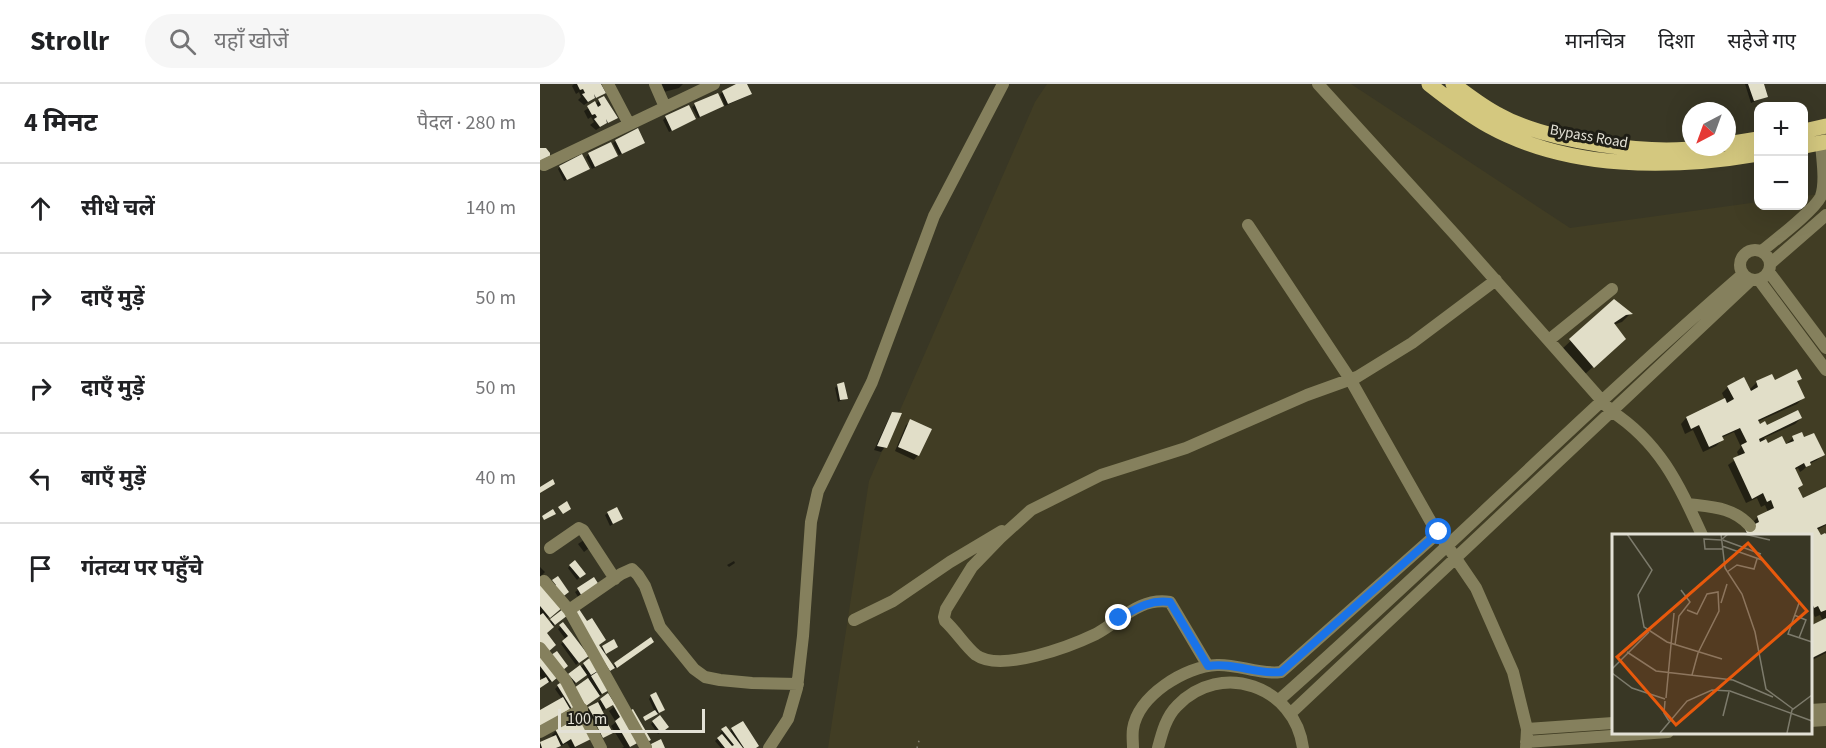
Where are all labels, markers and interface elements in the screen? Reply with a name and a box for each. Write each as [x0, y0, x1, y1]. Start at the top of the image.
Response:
search box [145, 14, 565, 68]
text: Strollr [30, 21, 109, 61]
icon: search [166, 25, 199, 58]
text: यहाँ खोजें [214, 25, 289, 57]
text: मानचित्र [1565, 26, 1625, 56]
text: दिशा [1658, 26, 1694, 56]
text: सहेजे गए [1727, 26, 1796, 56]
north arrow [1682, 102, 1736, 156]
map controls [1754, 102, 1808, 210]
button: + [1754, 102, 1808, 156]
text: 4 मिनट [24, 104, 98, 141]
text: पैदल · 280 m [417, 109, 516, 137]
street label: Bypass Road [1548, 119, 1630, 154]
button: − [1754, 156, 1808, 210]
icon: ahead [24, 192, 57, 225]
text: सीधे चलें [81, 192, 155, 224]
text: 140 m [466, 194, 516, 222]
icon: right [24, 282, 57, 315]
text: दाएँ मुड़ें [81, 282, 144, 314]
text: 50 m [476, 284, 516, 312]
icon: right [24, 372, 57, 405]
text: दाएँ मुड़ें [81, 372, 144, 404]
text: 50 m [476, 374, 516, 402]
icon: left [24, 462, 57, 495]
text: बाएँ मुड़ें [81, 462, 146, 494]
text: 40 m [476, 464, 516, 492]
route start [1425, 518, 1451, 544]
inset map [1612, 534, 1811, 733]
icon: arrive [24, 552, 57, 585]
text: गंतव्य पर पहुँचे [81, 552, 203, 584]
route end [1105, 604, 1131, 630]
scale bar [558, 706, 705, 734]
text: 100 m [567, 708, 607, 730]

